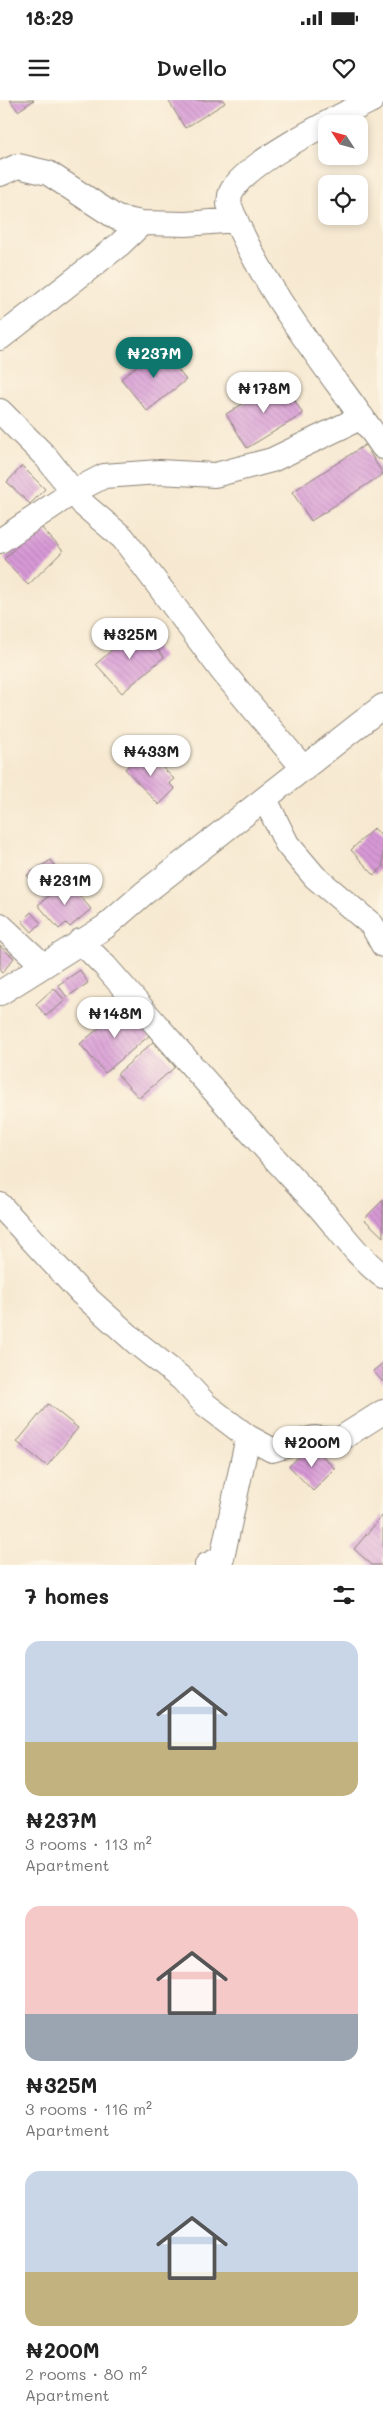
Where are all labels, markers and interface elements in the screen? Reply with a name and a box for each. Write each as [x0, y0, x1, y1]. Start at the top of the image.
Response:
text: 18:29 [25, 5, 73, 30]
text: Dwello [156, 53, 227, 82]
icon: menu [25, 54, 53, 82]
icon: heart [330, 54, 358, 82]
north arrow [318, 115, 368, 165]
map controls [318, 115, 368, 225]
button: locate [318, 175, 368, 225]
pin: ₦237M [119, 336, 189, 379]
text: ₦237M [127, 342, 181, 363]
pin: ₦178M [229, 372, 299, 414]
text: ₦178M [237, 377, 291, 398]
pin: ₦325M [95, 618, 165, 660]
text: ₦325M [102, 623, 158, 644]
pin: ₦433M [116, 734, 186, 777]
text: ₦433M [123, 740, 179, 761]
pin: ₦231M [30, 864, 100, 906]
text: ₦231M [39, 869, 91, 890]
pin: ₦148M [80, 996, 150, 1039]
text: ₦148M [88, 1002, 142, 1023]
pin: ₦200M [277, 1426, 347, 1468]
text: ₦200M [284, 1431, 340, 1452]
icon: filters [330, 1581, 358, 1609]
text: 7 homes [25, 1582, 109, 1609]
icon: home [147, 1673, 237, 1763]
text: ₦237M [25, 1806, 97, 1833]
text: 3 rooms · 113 m² [25, 1833, 152, 1854]
text: Apartment [25, 1854, 110, 1875]
icon: home [147, 1938, 237, 2028]
text: ₦325M [25, 2071, 98, 2098]
text: 3 rooms · 116 m² [25, 2098, 152, 2119]
text: Apartment [25, 2119, 110, 2140]
icon: home [147, 2203, 237, 2293]
text: ₦200M [25, 2336, 100, 2363]
text: 2 rooms · 80 m² [25, 2363, 147, 2384]
text: Apartment [25, 2384, 110, 2405]

